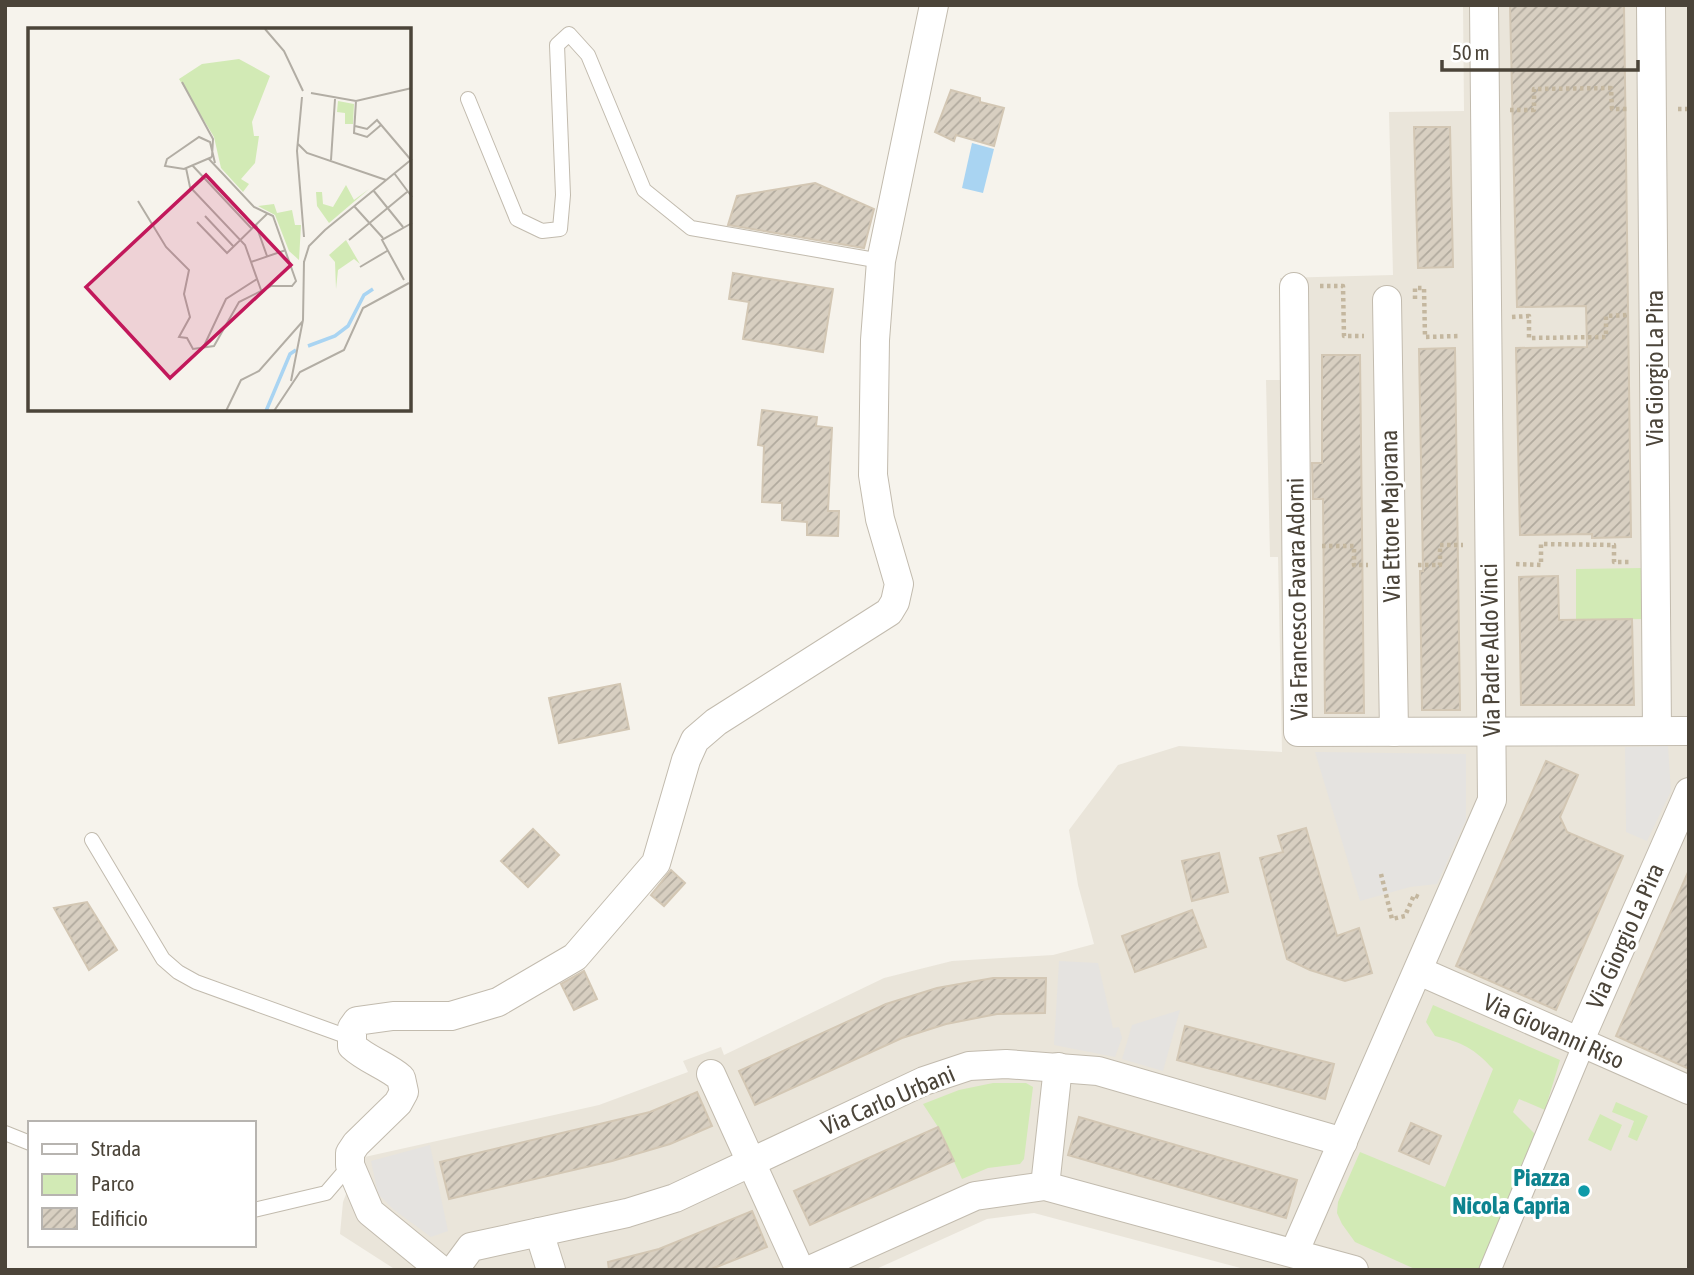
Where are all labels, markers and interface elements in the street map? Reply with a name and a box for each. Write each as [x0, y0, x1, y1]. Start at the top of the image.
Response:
inset map [28, 28, 411, 411]
scale bar [1442, 28, 1638, 72]
text: 50 m [1452, 40, 1490, 64]
street label: Via Giorgio La Pira [1641, 290, 1668, 446]
street label: Via Ettore Majorana [1375, 429, 1405, 603]
street label: Via Francesco Favara Adorni [1281, 477, 1313, 721]
street label: Via Padre Aldo Vinci [1475, 563, 1505, 737]
street label: Via Giorgio La Pira [1581, 859, 1669, 1013]
street label: Via Giovanni Riso [1479, 988, 1629, 1074]
street label: Via Carlo Urbani [817, 1060, 959, 1140]
legend [28, 1121, 256, 1247]
text: Strada [91, 1136, 141, 1160]
place label: Piazza Nicola Capria [1452, 1164, 1570, 1219]
text: Parco [91, 1171, 134, 1195]
marker: Piazza Nicola Capria [1576, 1183, 1592, 1199]
text: Edificio [91, 1206, 148, 1230]

